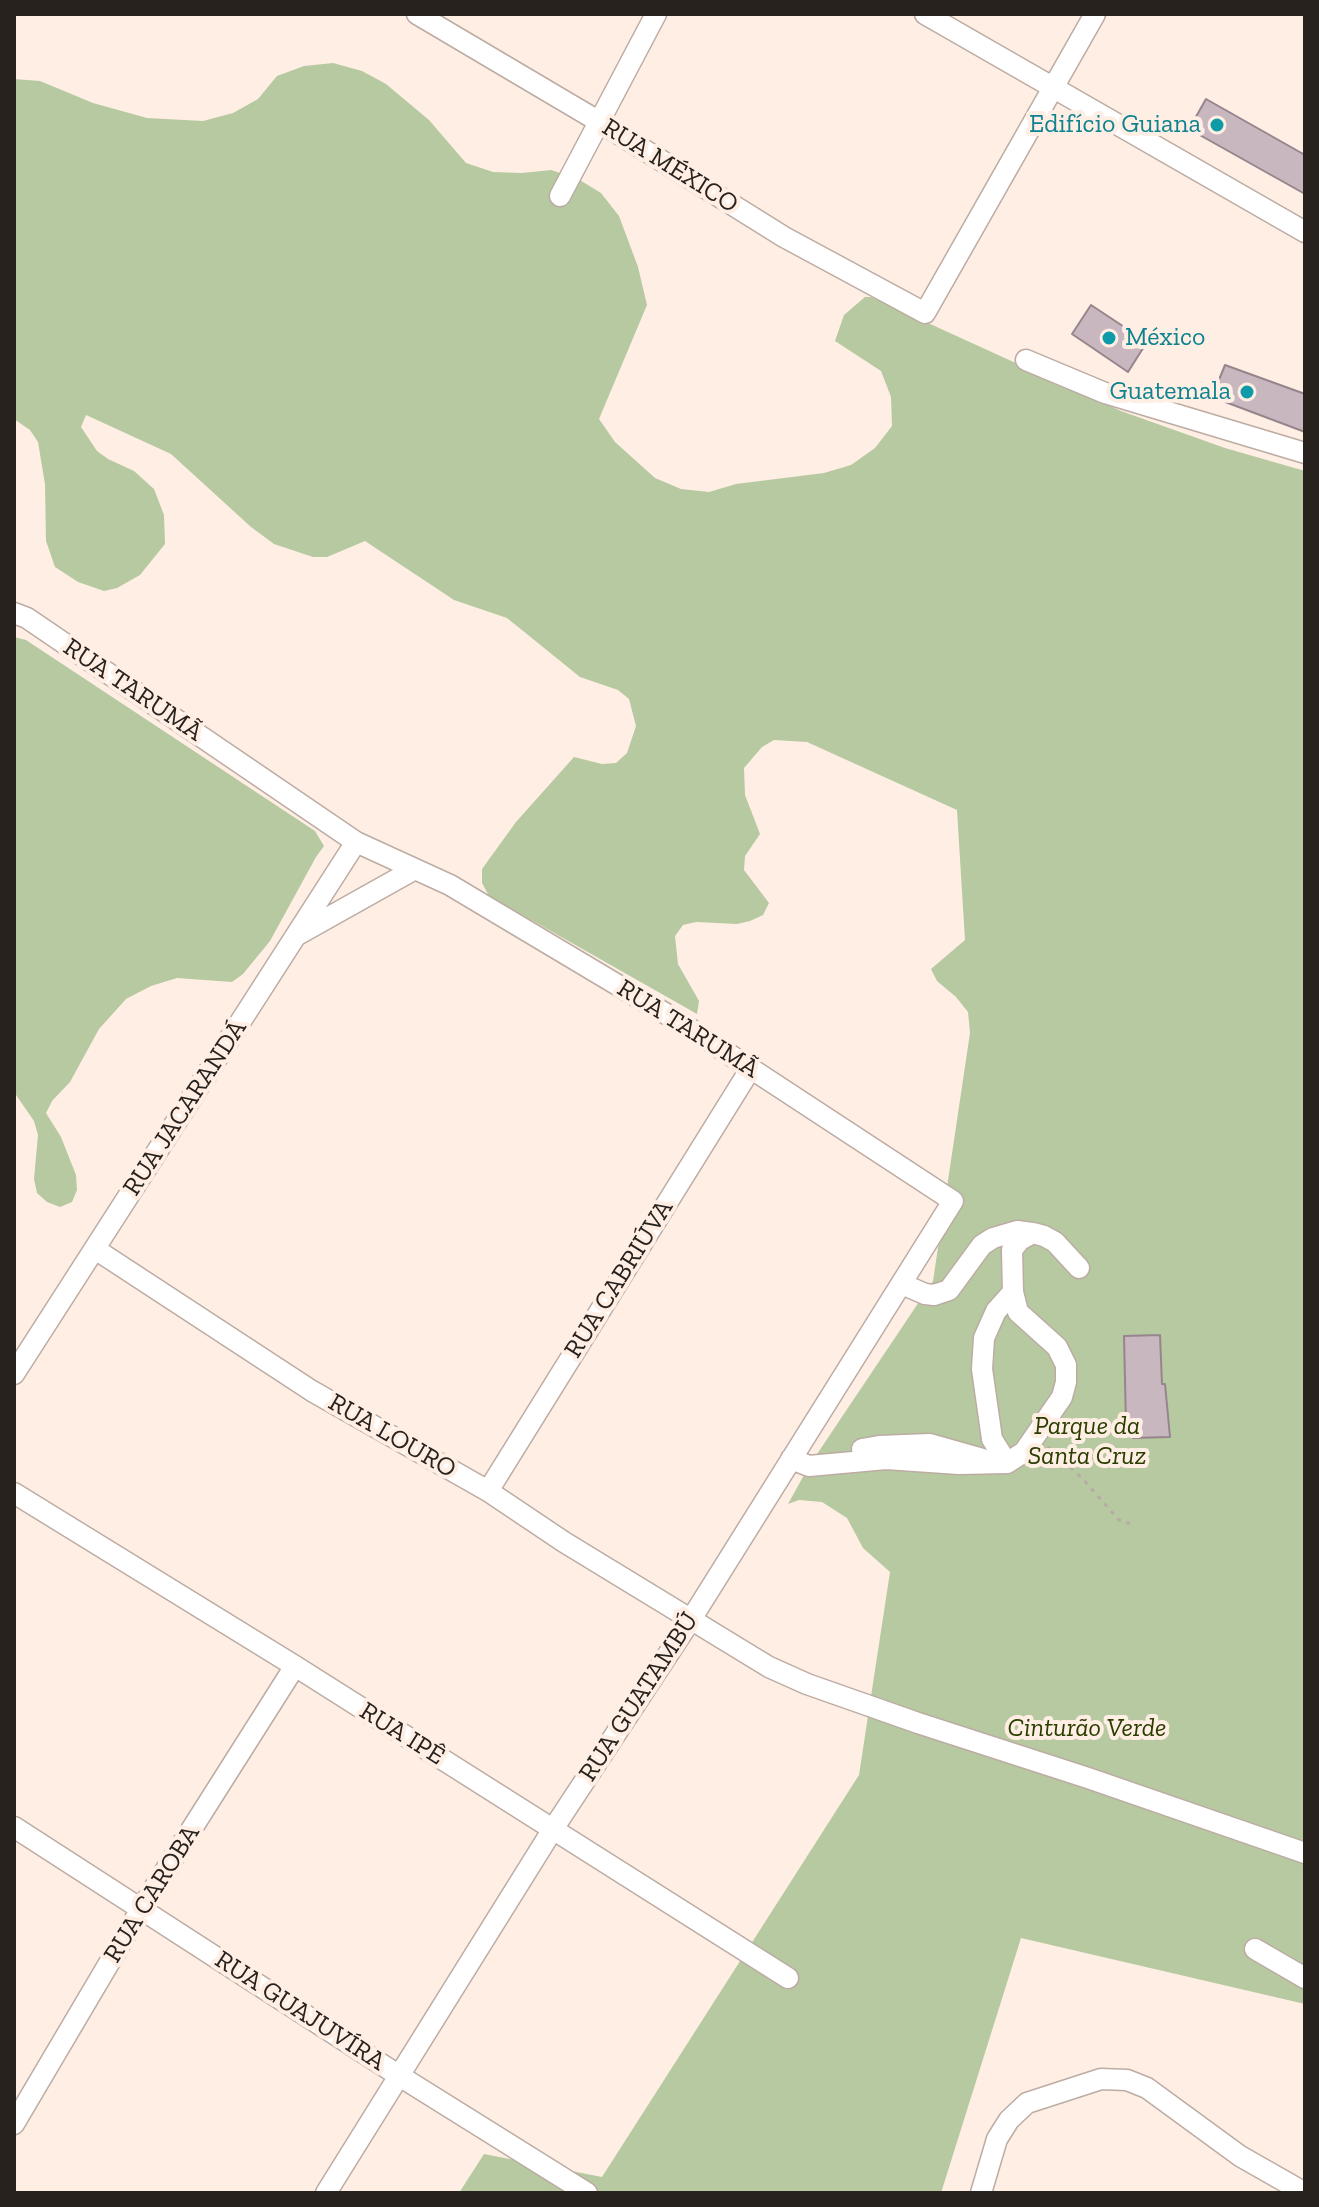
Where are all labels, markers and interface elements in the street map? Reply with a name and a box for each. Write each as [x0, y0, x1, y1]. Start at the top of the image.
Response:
place label: Edifício Guiana [1029, 109, 1201, 141]
street label: RUA MÉXICO [596, 112, 744, 220]
marker: Edifício Guiana [1208, 116, 1226, 134]
place label: México [1125, 322, 1205, 354]
marker: México [1100, 329, 1118, 347]
place label: Guatemala [1110, 376, 1231, 408]
marker: Guatemala [1238, 383, 1256, 401]
street label: RUA TARUMÃ [57, 632, 209, 748]
street label: RUA TARUMÃ [611, 973, 765, 1085]
street label: RUA JACARANDÁ [117, 1014, 253, 1202]
street label: RUA CABRIÚVA [558, 1194, 680, 1364]
street label: RUA LOURO [323, 1387, 461, 1485]
park label: Parque da Santa Cruz [1028, 1411, 1146, 1472]
street label: RUA GUATAMBÚ [573, 1607, 705, 1787]
street label: RUA IPÊ [354, 1696, 450, 1772]
park label: Cinturão Verde [1008, 1713, 1166, 1745]
street label: RUA CAROBA [97, 1820, 207, 1968]
street label: RUA GUAJUVÍRA [209, 1944, 391, 2078]

